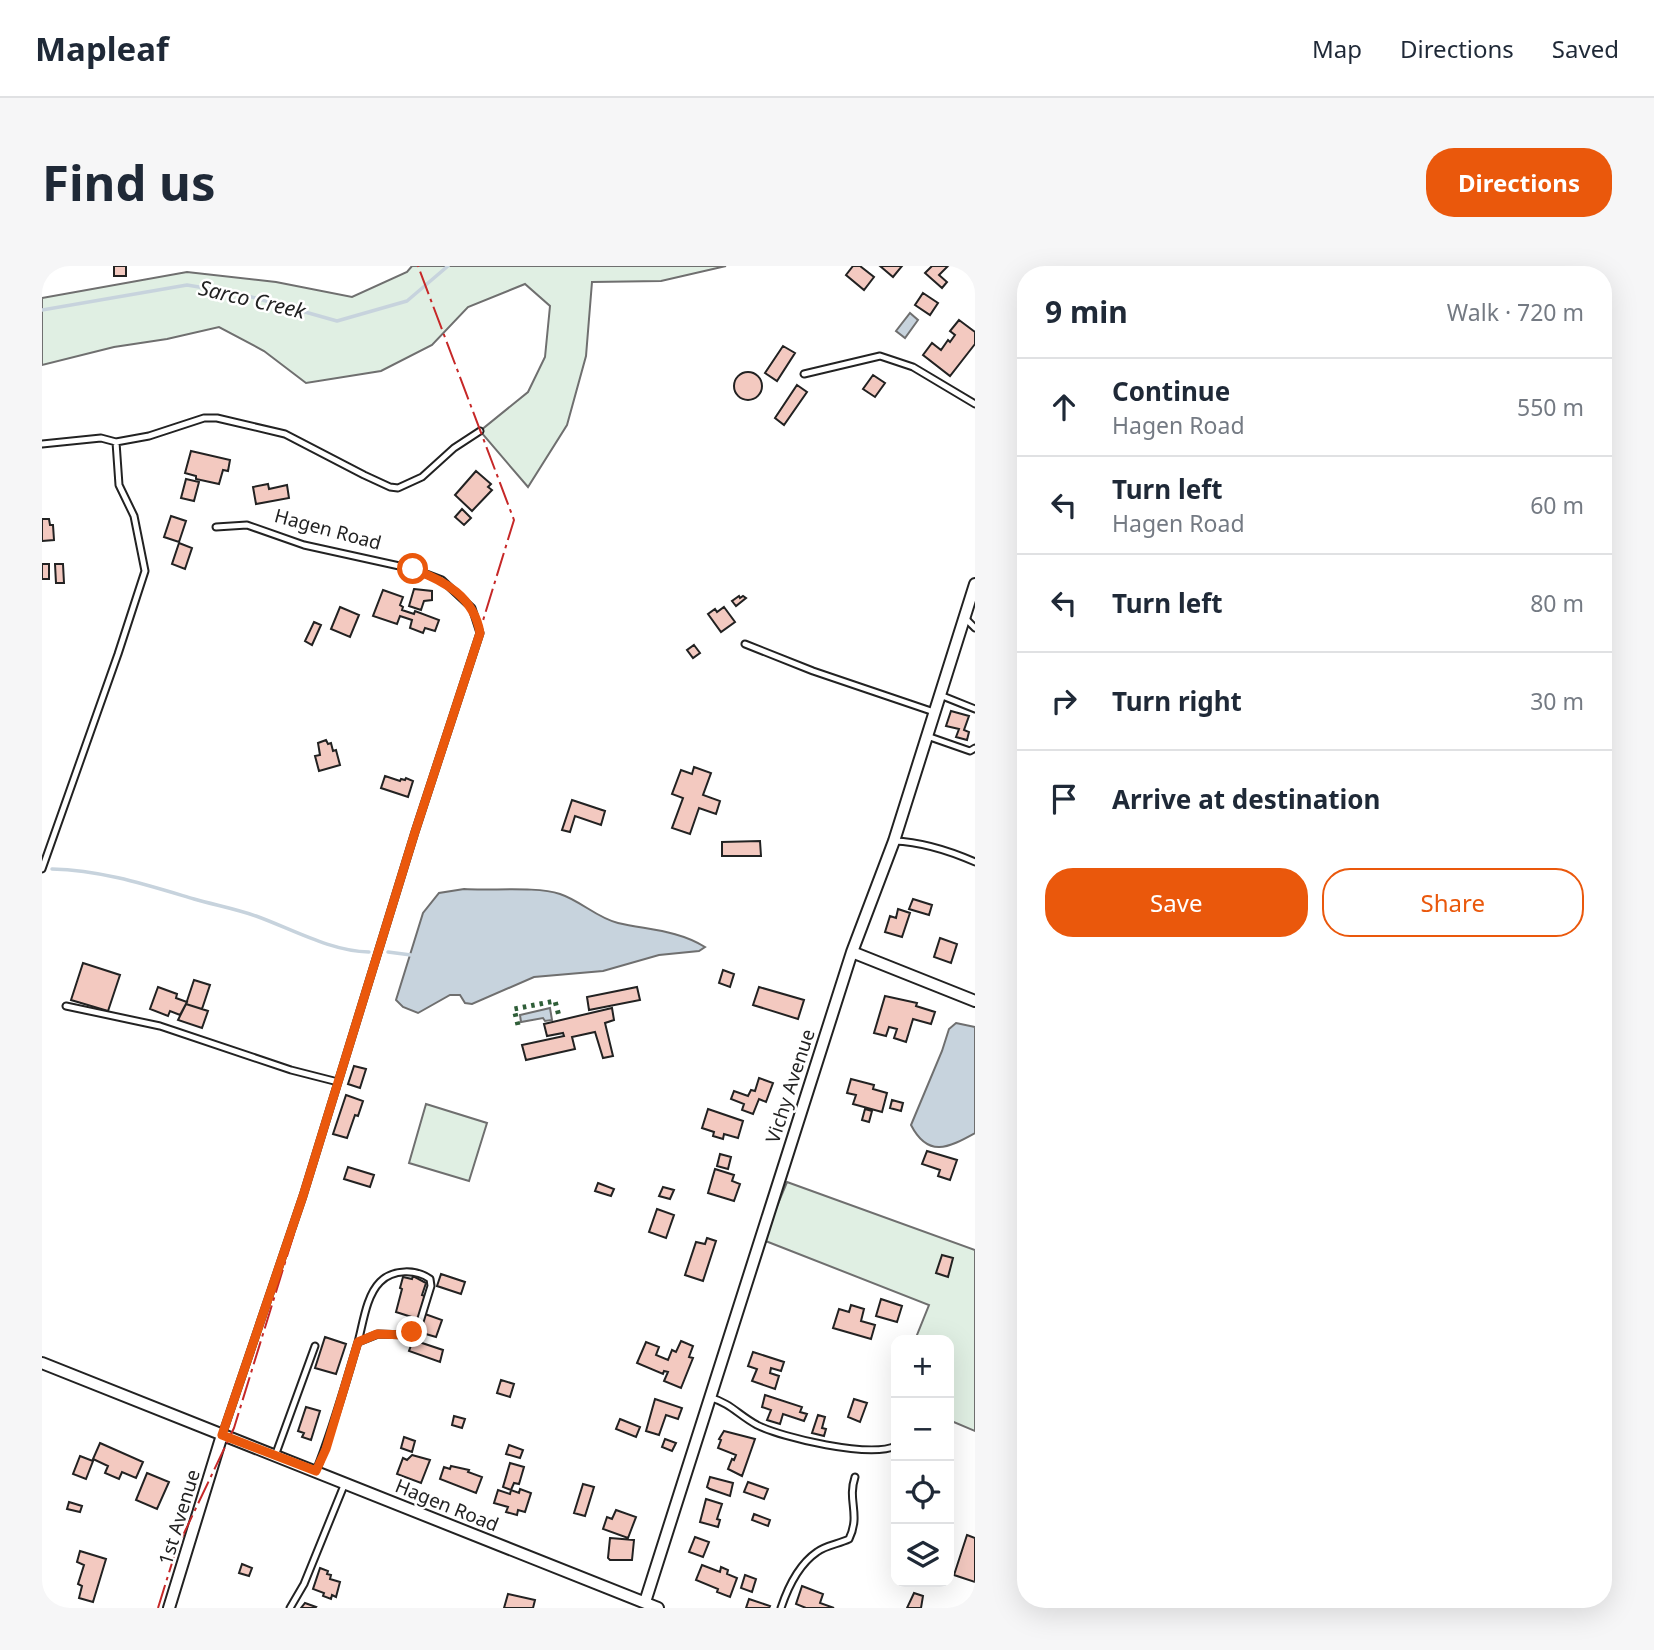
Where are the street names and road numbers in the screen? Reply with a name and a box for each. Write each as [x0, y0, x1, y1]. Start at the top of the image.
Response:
street label: Hagen Road [272, 502, 384, 556]
street label: Vichy Avenue [759, 1026, 821, 1146]
street label: 1st Avenue [152, 1466, 206, 1568]
street label: Hagen Road [391, 1472, 503, 1538]

